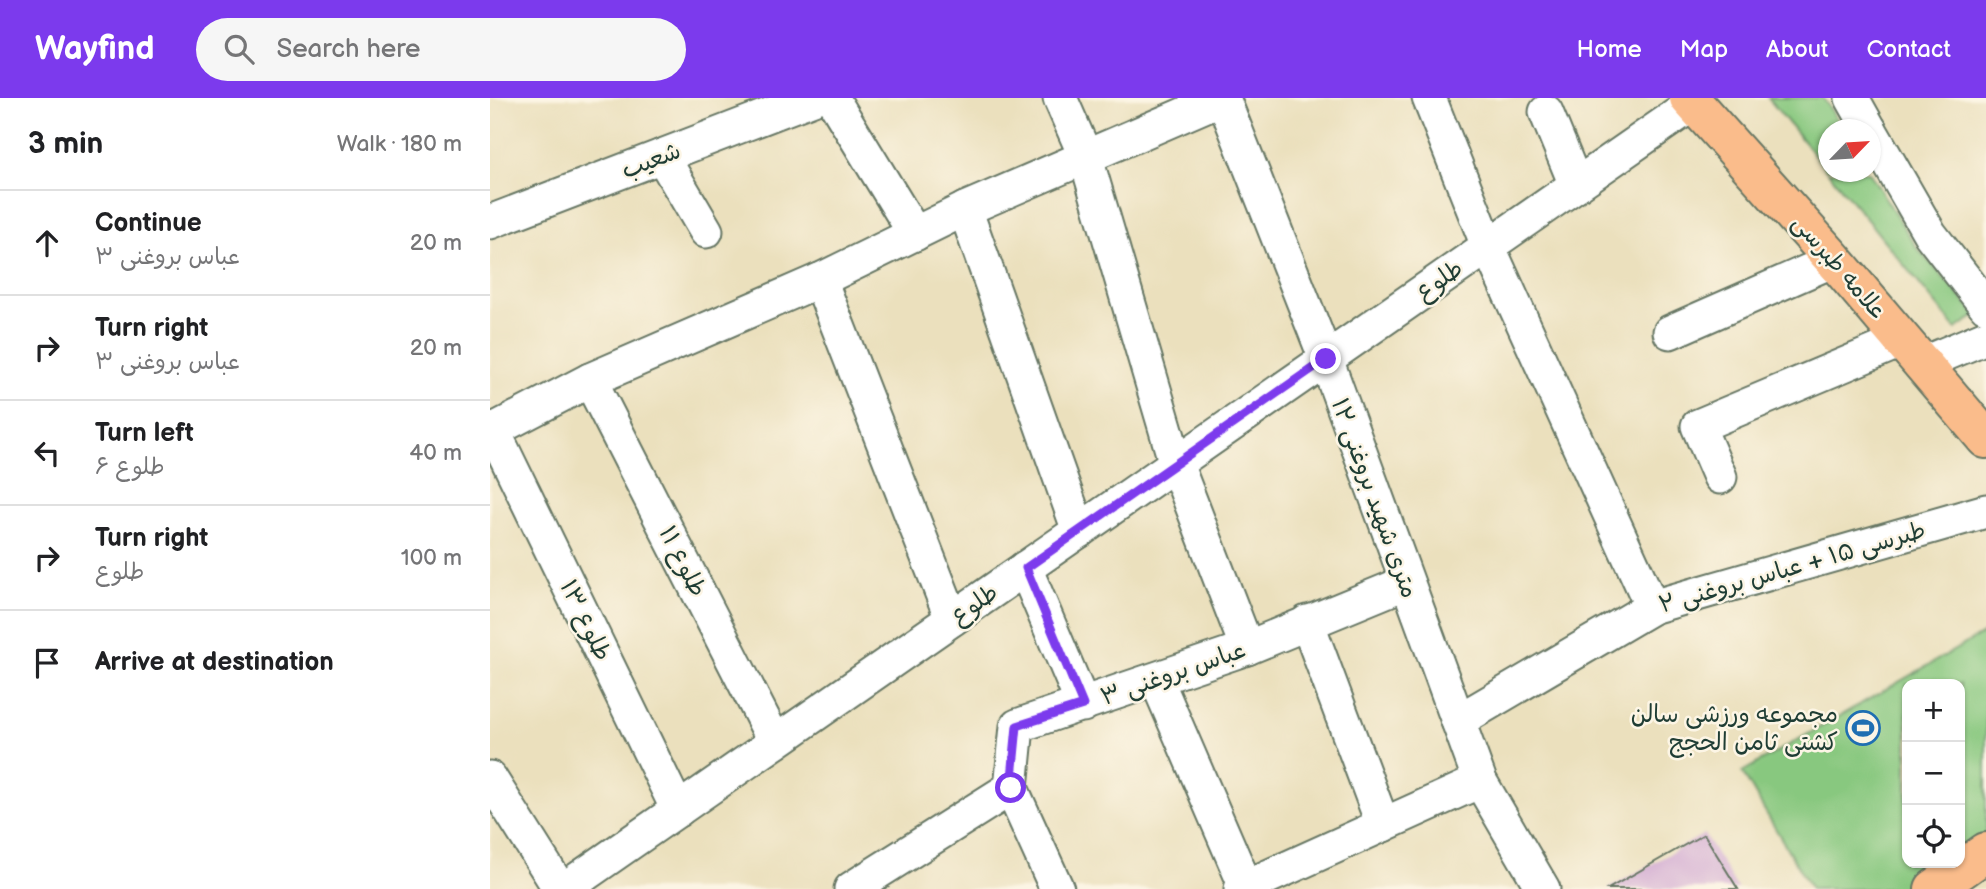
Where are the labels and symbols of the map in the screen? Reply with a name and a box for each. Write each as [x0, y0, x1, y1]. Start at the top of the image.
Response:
north arrow [1818, 119, 1881, 182]
street label: شعیب [617, 136, 685, 185]
street label: علامه طبرسی [1786, 209, 1893, 326]
street label: طلوع [1410, 254, 1470, 309]
route end [1310, 343, 1341, 374]
street label: ۱۲ متری شهید بروغنی [1325, 394, 1424, 602]
street label: طبرسی ۱۵ + عباس بروغنی ۲ [1655, 515, 1929, 619]
street label: طلوع ۱۱ [651, 521, 713, 602]
street label: طلوع ۱۳ [552, 575, 618, 666]
street label: طلوع [945, 578, 1005, 633]
street label: عباس بروغنی ۳ [1097, 635, 1249, 712]
place label: مجموعه ورزشی سالن کشتی ثامن الحجج [1631, 700, 1838, 758]
sports icon: مجموعه ورزشی سالن کشتی ثامن الحجج [1844, 709, 1882, 747]
route start [995, 772, 1026, 803]

